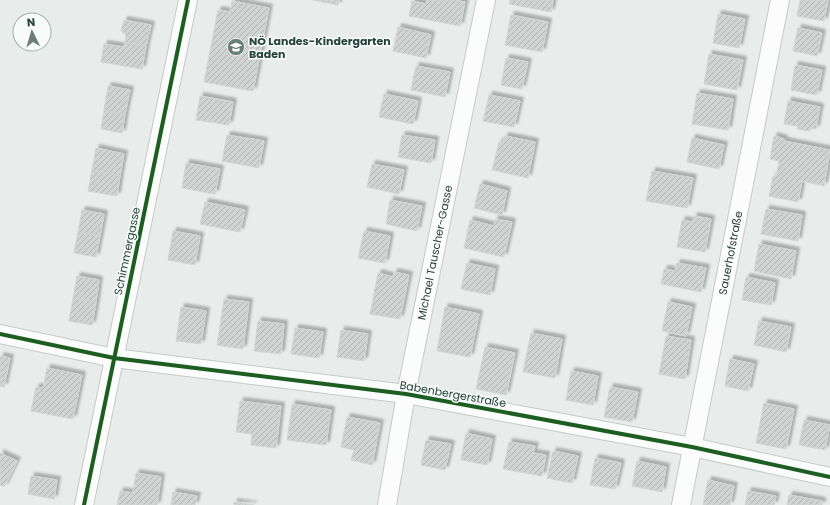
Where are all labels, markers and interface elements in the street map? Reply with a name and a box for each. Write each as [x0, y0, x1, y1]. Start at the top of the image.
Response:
north arrow [12, 12, 52, 52]
text: N [26, 14, 36, 30]
place label: NÖ Landes-Kindergarten Baden [249, 33, 391, 62]
school or university icon: NÖ Landes-Kindergarten Baden [226, 37, 246, 57]
street label: Michael Tauscher-Gasse [413, 184, 456, 321]
street label: Schimmergasse [110, 205, 144, 297]
street label: Sauerhofstraße [714, 209, 747, 296]
street label: Babenbergerstraße [399, 377, 508, 411]

